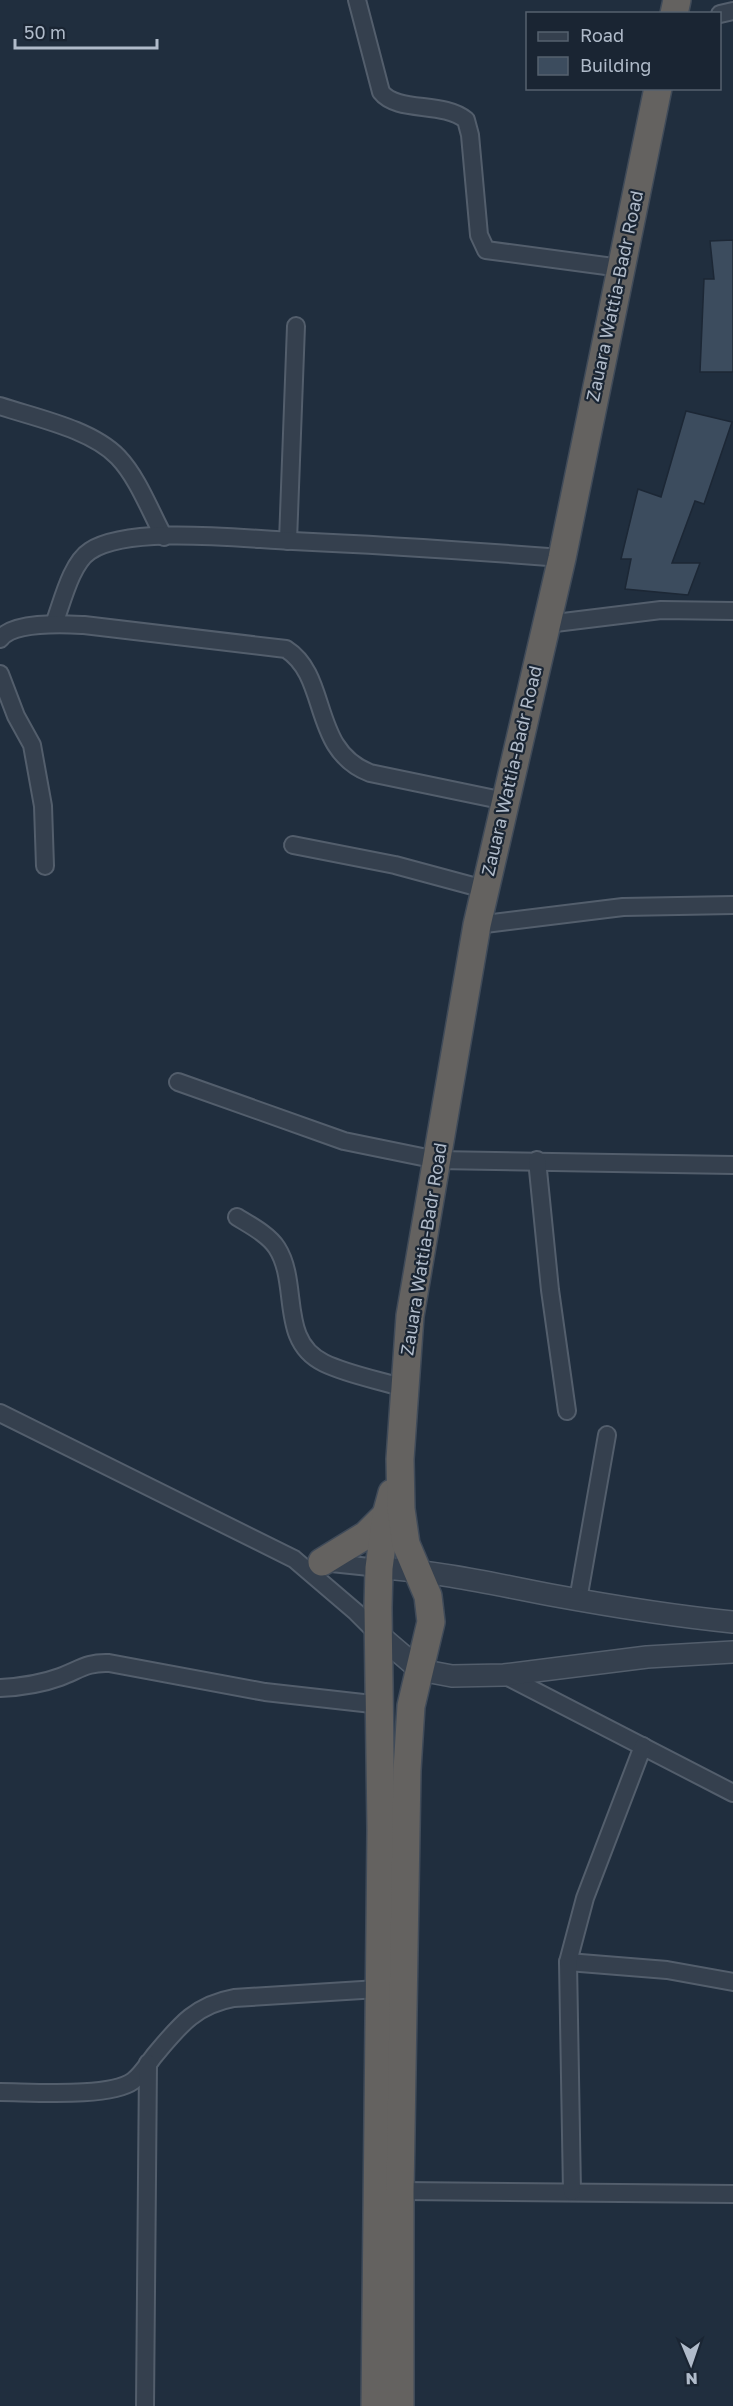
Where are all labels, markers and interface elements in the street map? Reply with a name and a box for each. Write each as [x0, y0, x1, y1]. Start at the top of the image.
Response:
scale bar [15, 12, 158, 50]
legend [526, 12, 721, 90]
text: 50 m [24, 21, 66, 43]
text: Road [580, 24, 624, 46]
text: Building [580, 54, 651, 76]
street label: Zauara Wattia-Badr Road [581, 188, 647, 403]
street label: Zauara Wattia-Badr Road [476, 664, 546, 878]
street label: Zauara Wattia-Badr Road [395, 1141, 451, 1357]
north arrow [661, 2334, 721, 2394]
text: N [685, 2369, 698, 2389]

